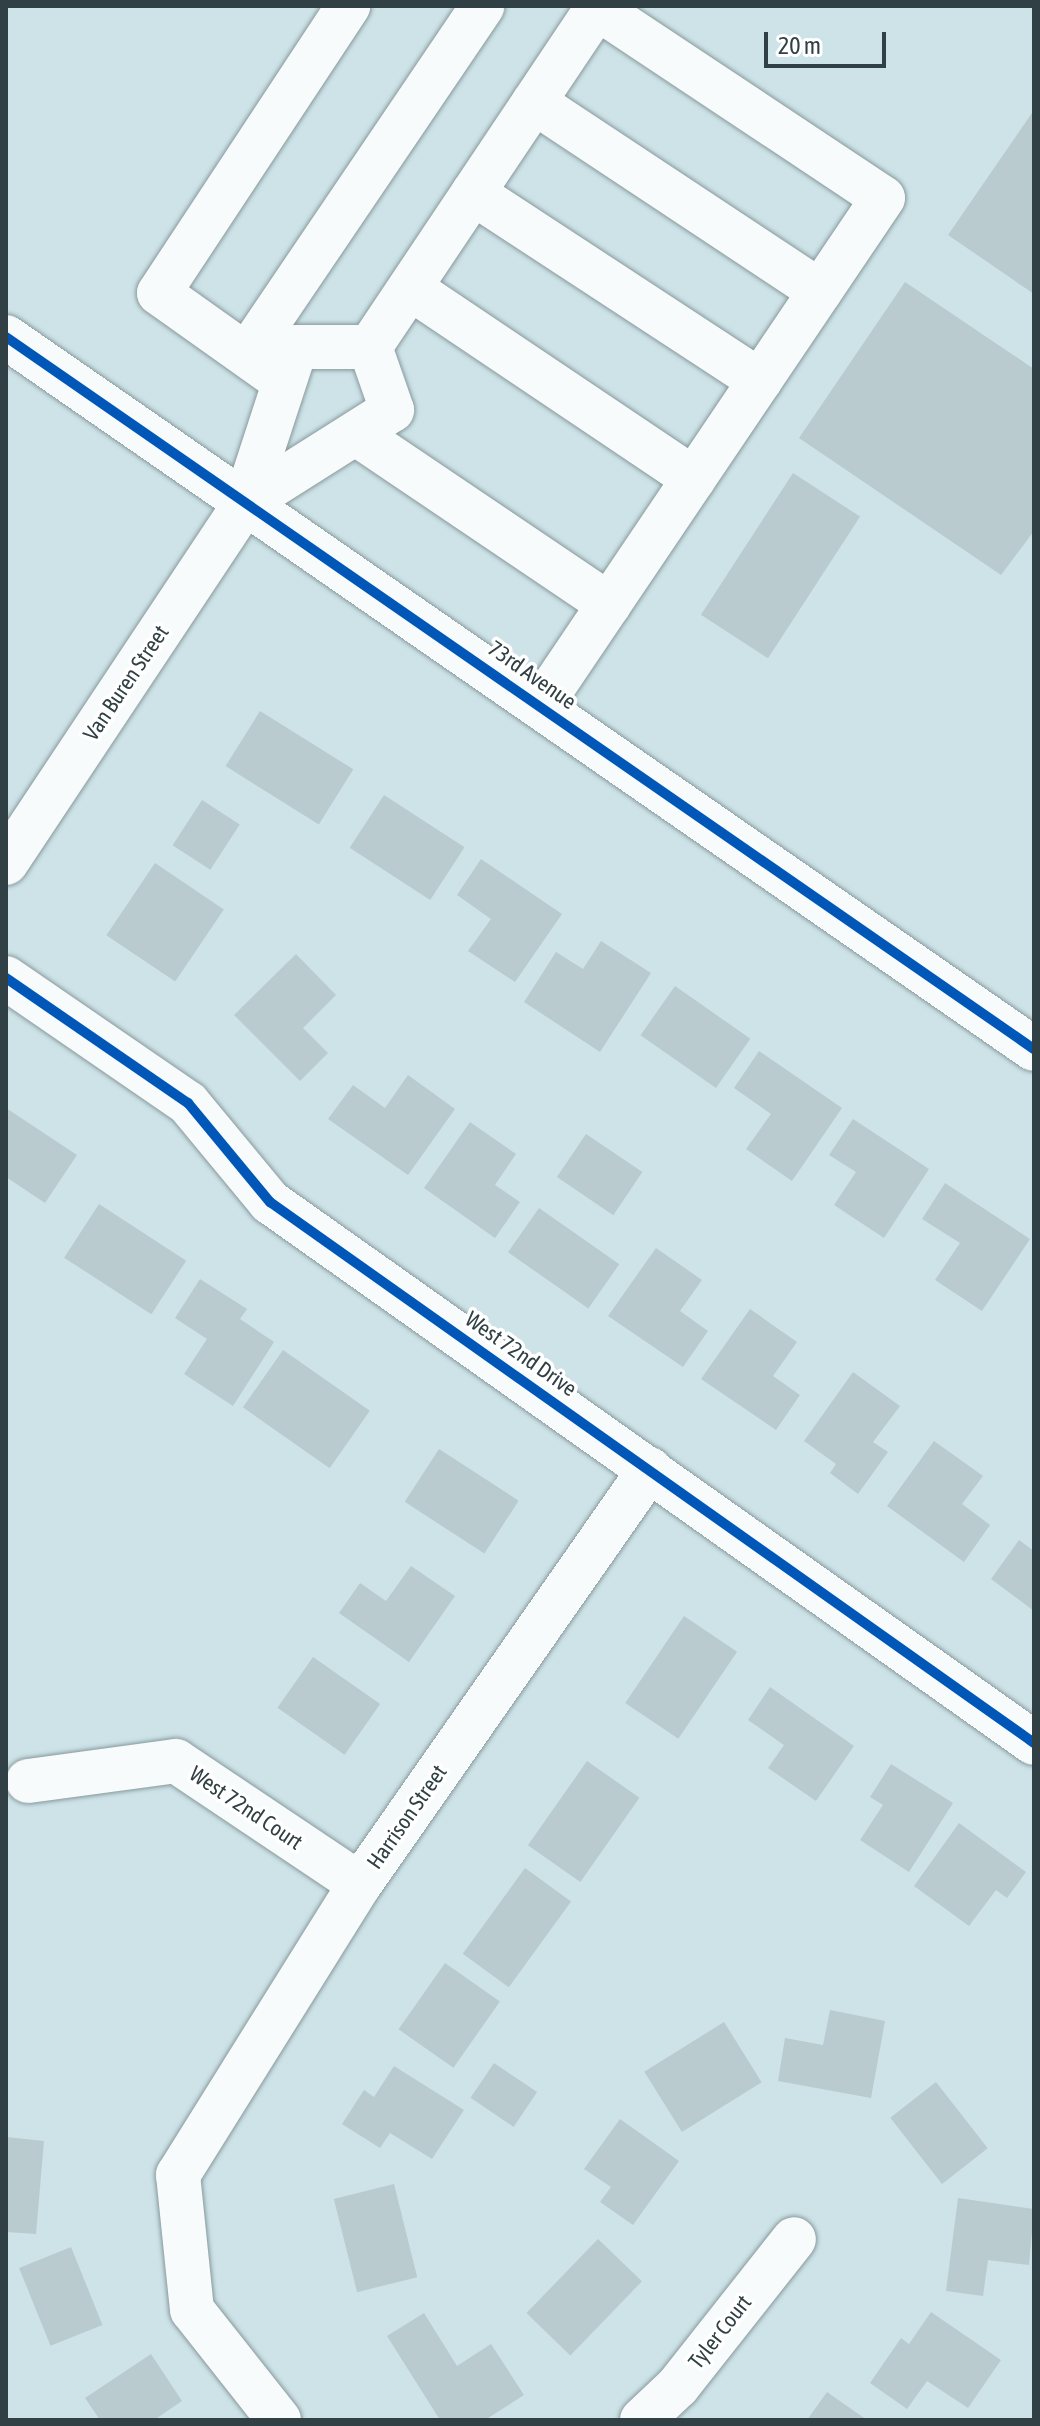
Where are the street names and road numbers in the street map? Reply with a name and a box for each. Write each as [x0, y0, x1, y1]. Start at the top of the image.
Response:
street label: Van Buren Street [78, 620, 174, 746]
street label: 73rd Avenue [483, 635, 581, 715]
street label: West 72nd Drive [460, 1306, 582, 1402]
street label: Harrison Street [361, 1760, 453, 1874]
street label: West 72nd Court [184, 1761, 308, 1855]
street label: Tyler Court [683, 2290, 757, 2374]

